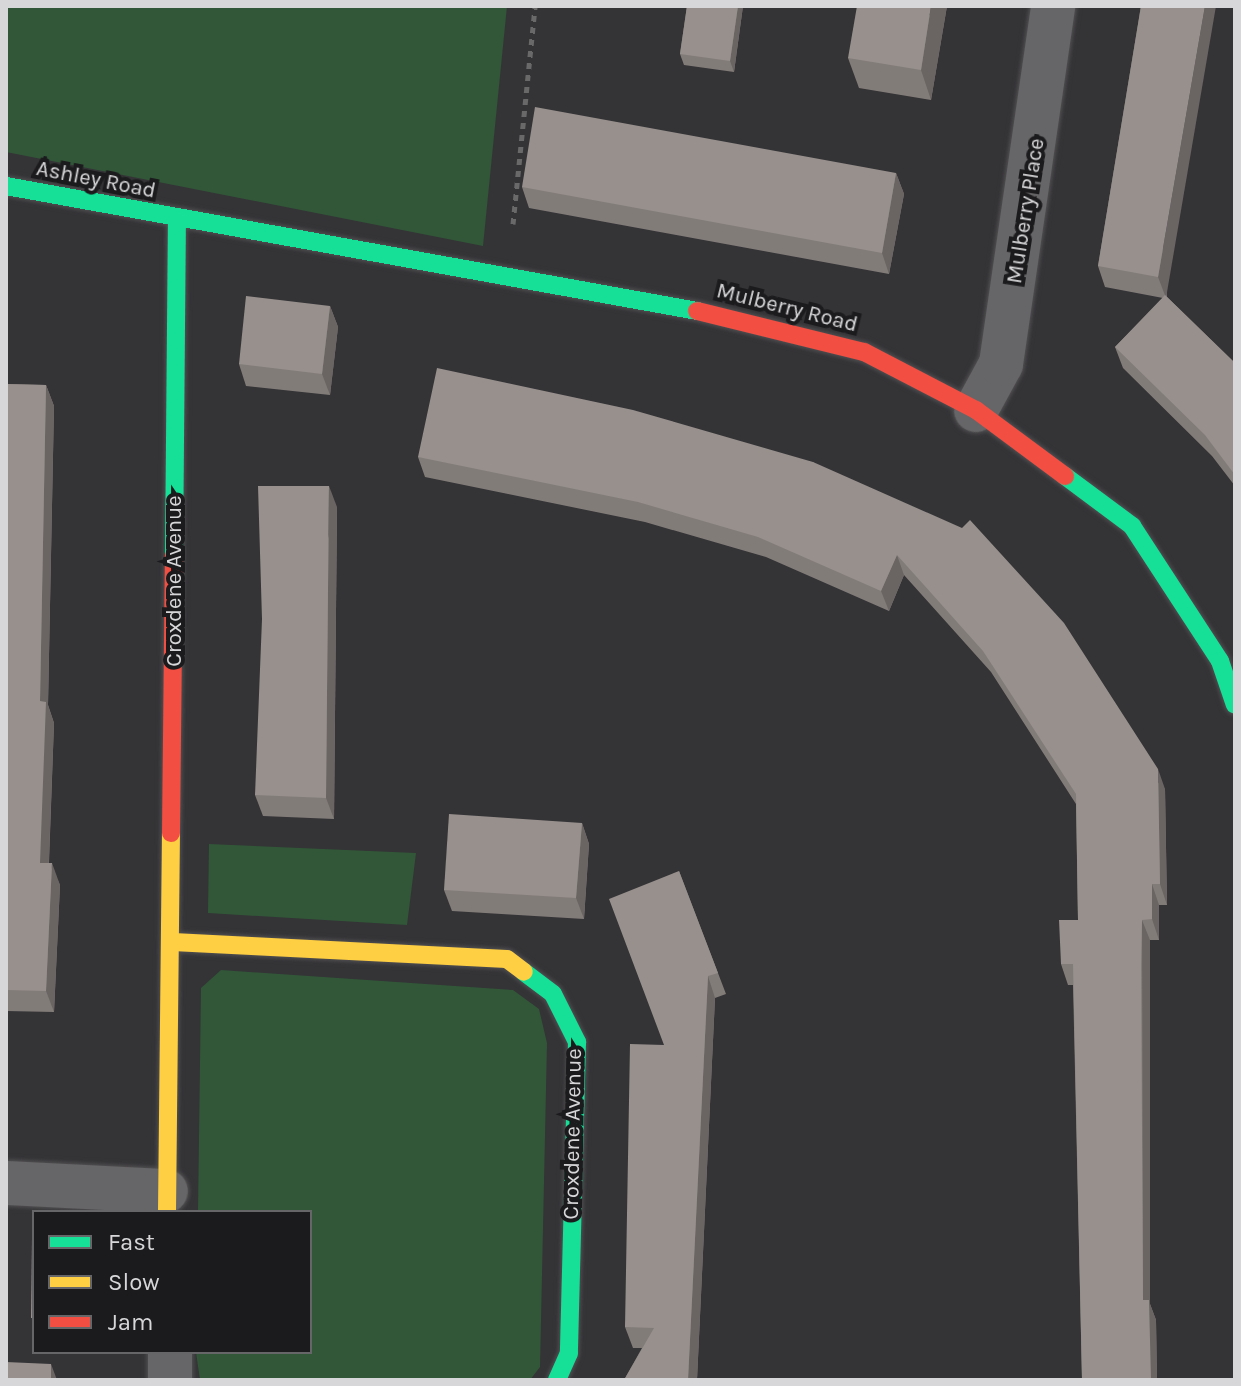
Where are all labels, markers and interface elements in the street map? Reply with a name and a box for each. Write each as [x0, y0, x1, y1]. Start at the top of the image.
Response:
street label: Mulberry Place [1001, 136, 1051, 286]
street label: Ashley Road [34, 155, 158, 205]
street label: Mulberry Road [714, 278, 860, 338]
street label: Croxdene Avenue [162, 495, 188, 667]
street label: Croxdene Avenue [558, 1048, 588, 1220]
legend [32, 1210, 312, 1354]
text: Fast [108, 1228, 155, 1256]
text: Slow [108, 1268, 160, 1296]
text: Jam [108, 1308, 153, 1336]

